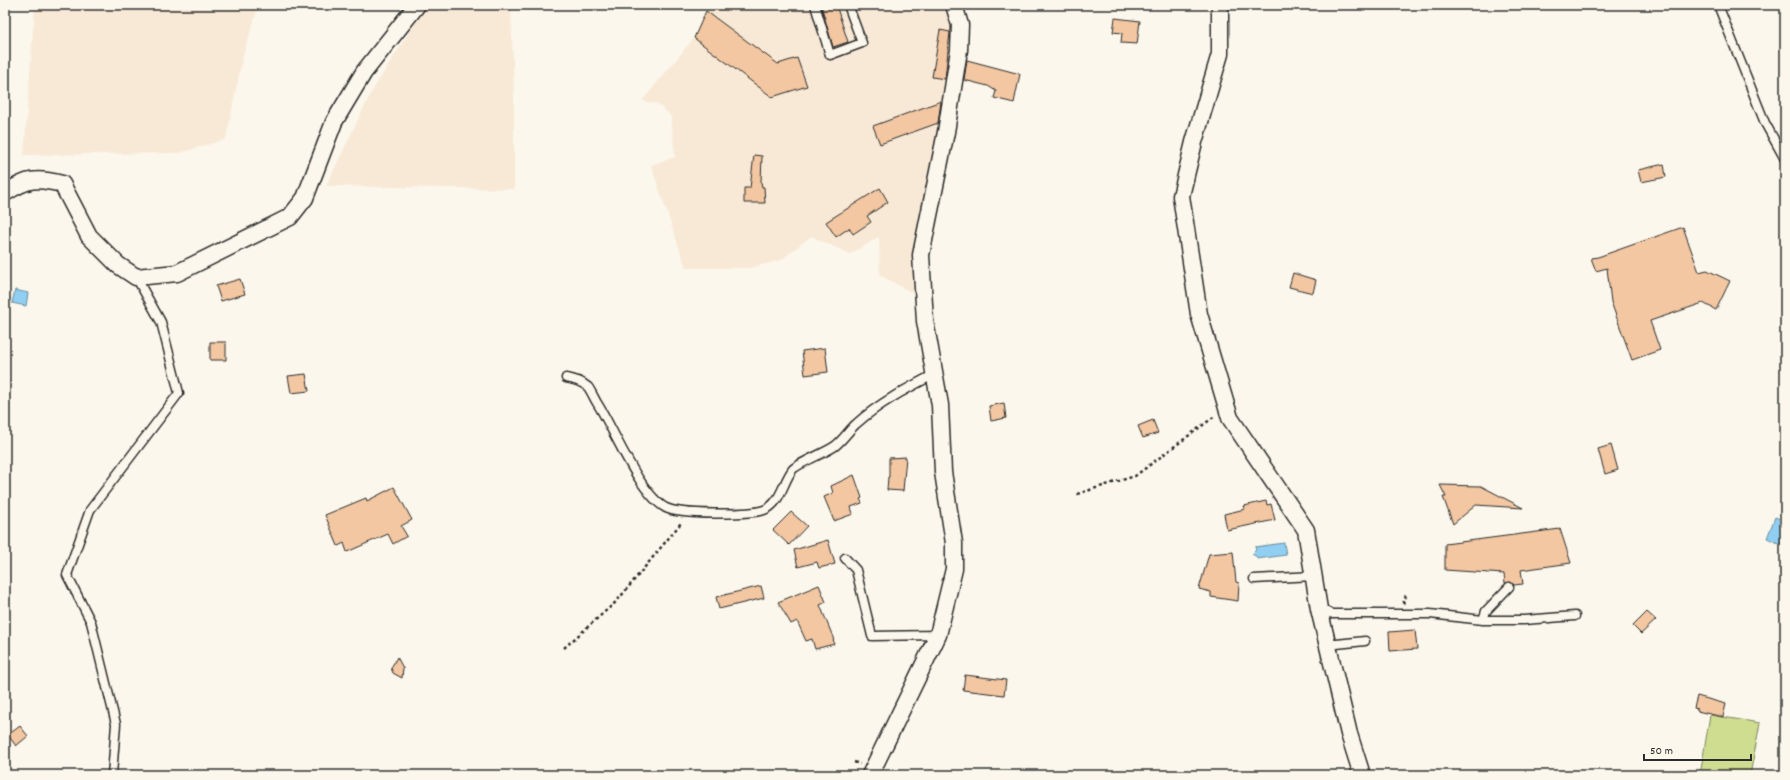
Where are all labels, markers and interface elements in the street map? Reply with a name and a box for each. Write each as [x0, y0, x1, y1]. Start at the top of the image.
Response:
scale bar [1644, 736, 1751, 762]
text: 50 m [1650, 743, 1673, 760]

